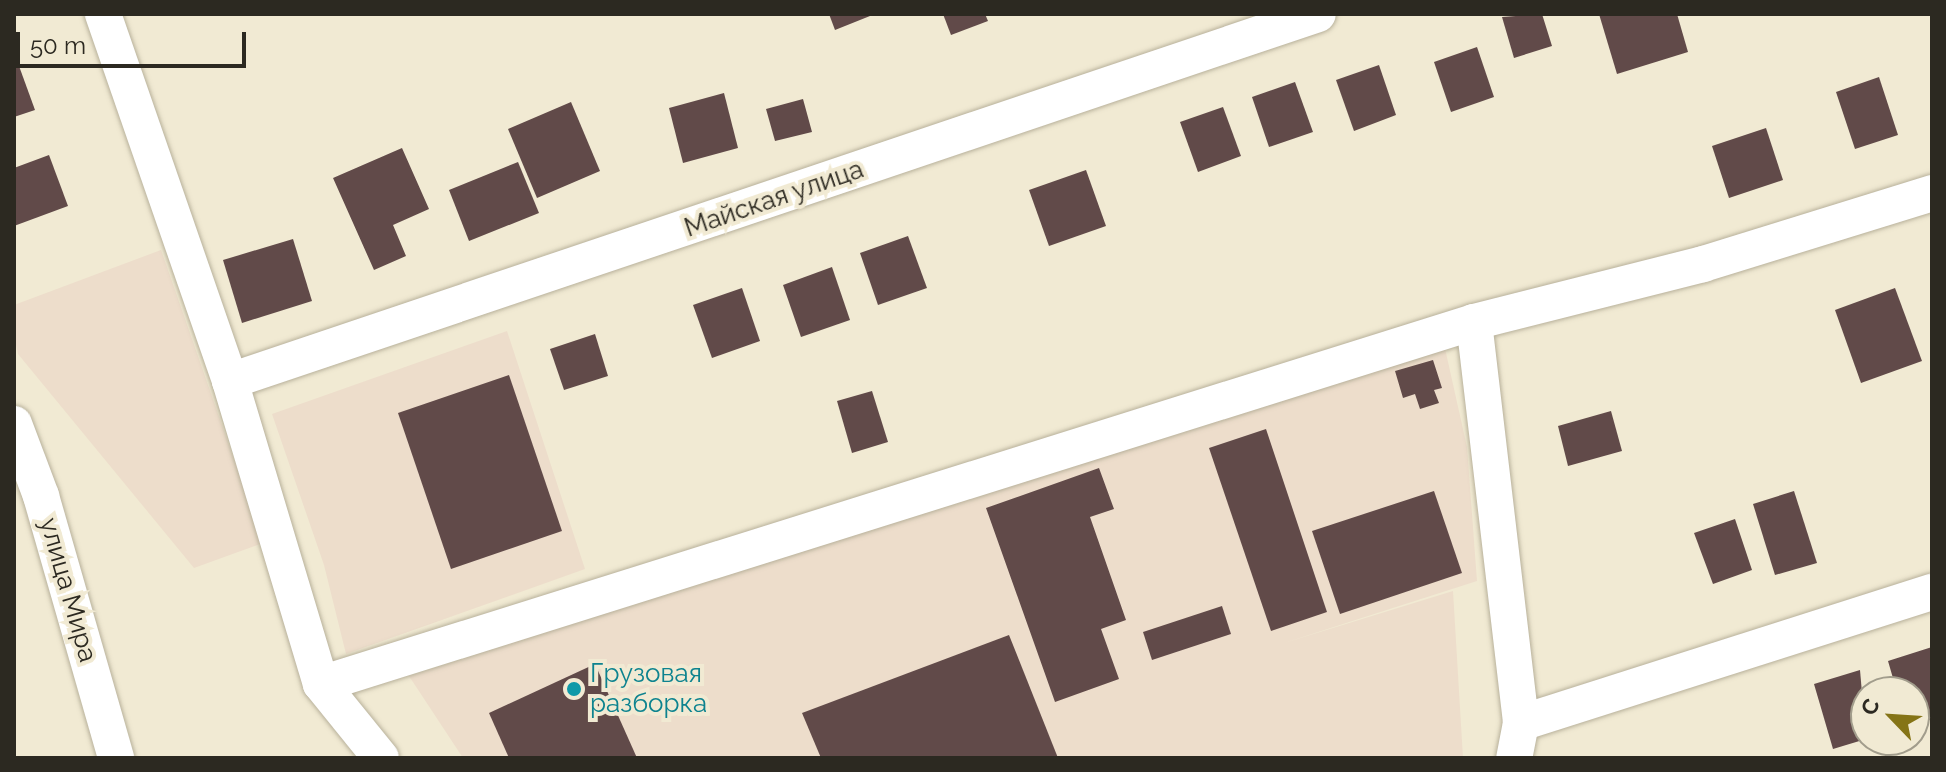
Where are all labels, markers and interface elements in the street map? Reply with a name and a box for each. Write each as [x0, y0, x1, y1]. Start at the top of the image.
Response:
scale bar [20, 16, 250, 66]
text: 50 m [30, 31, 86, 60]
street label: Майская улица [680, 154, 868, 244]
street label: улица Мира [33, 514, 103, 666]
place label: Грузовая разборка [590, 658, 707, 720]
north arrow [1850, 676, 1930, 756]
marker: Грузовая разборка [565, 680, 583, 698]
text: С [1855, 694, 1885, 719]

